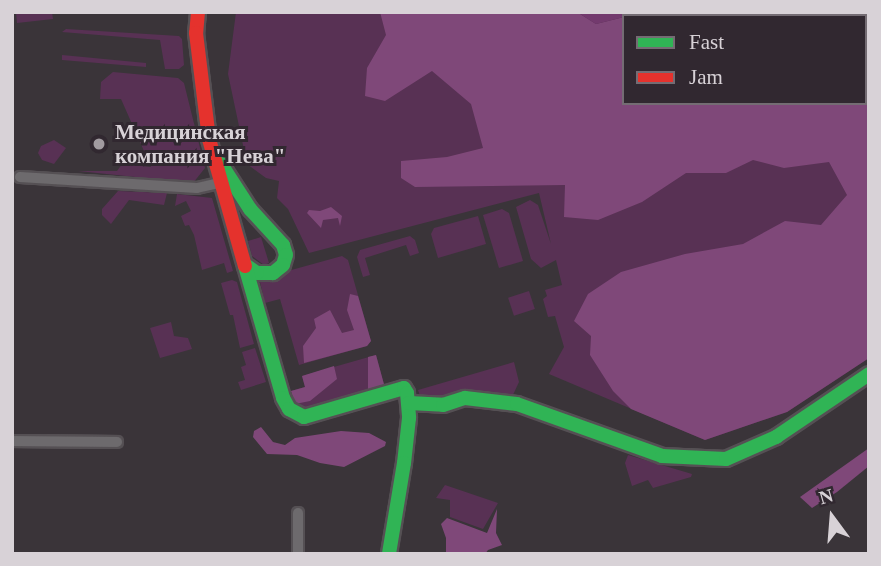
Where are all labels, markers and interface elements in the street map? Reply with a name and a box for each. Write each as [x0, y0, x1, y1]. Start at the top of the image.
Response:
legend [622, 14, 867, 105]
text: Fast [689, 30, 724, 54]
text: Jam [689, 65, 723, 89]
place label: Медицинская компания "Нева" [115, 119, 285, 169]
marker: Медицинская компания "Нева" [89, 134, 109, 154]
north arrow [797, 482, 867, 552]
text: N [817, 484, 836, 508]

